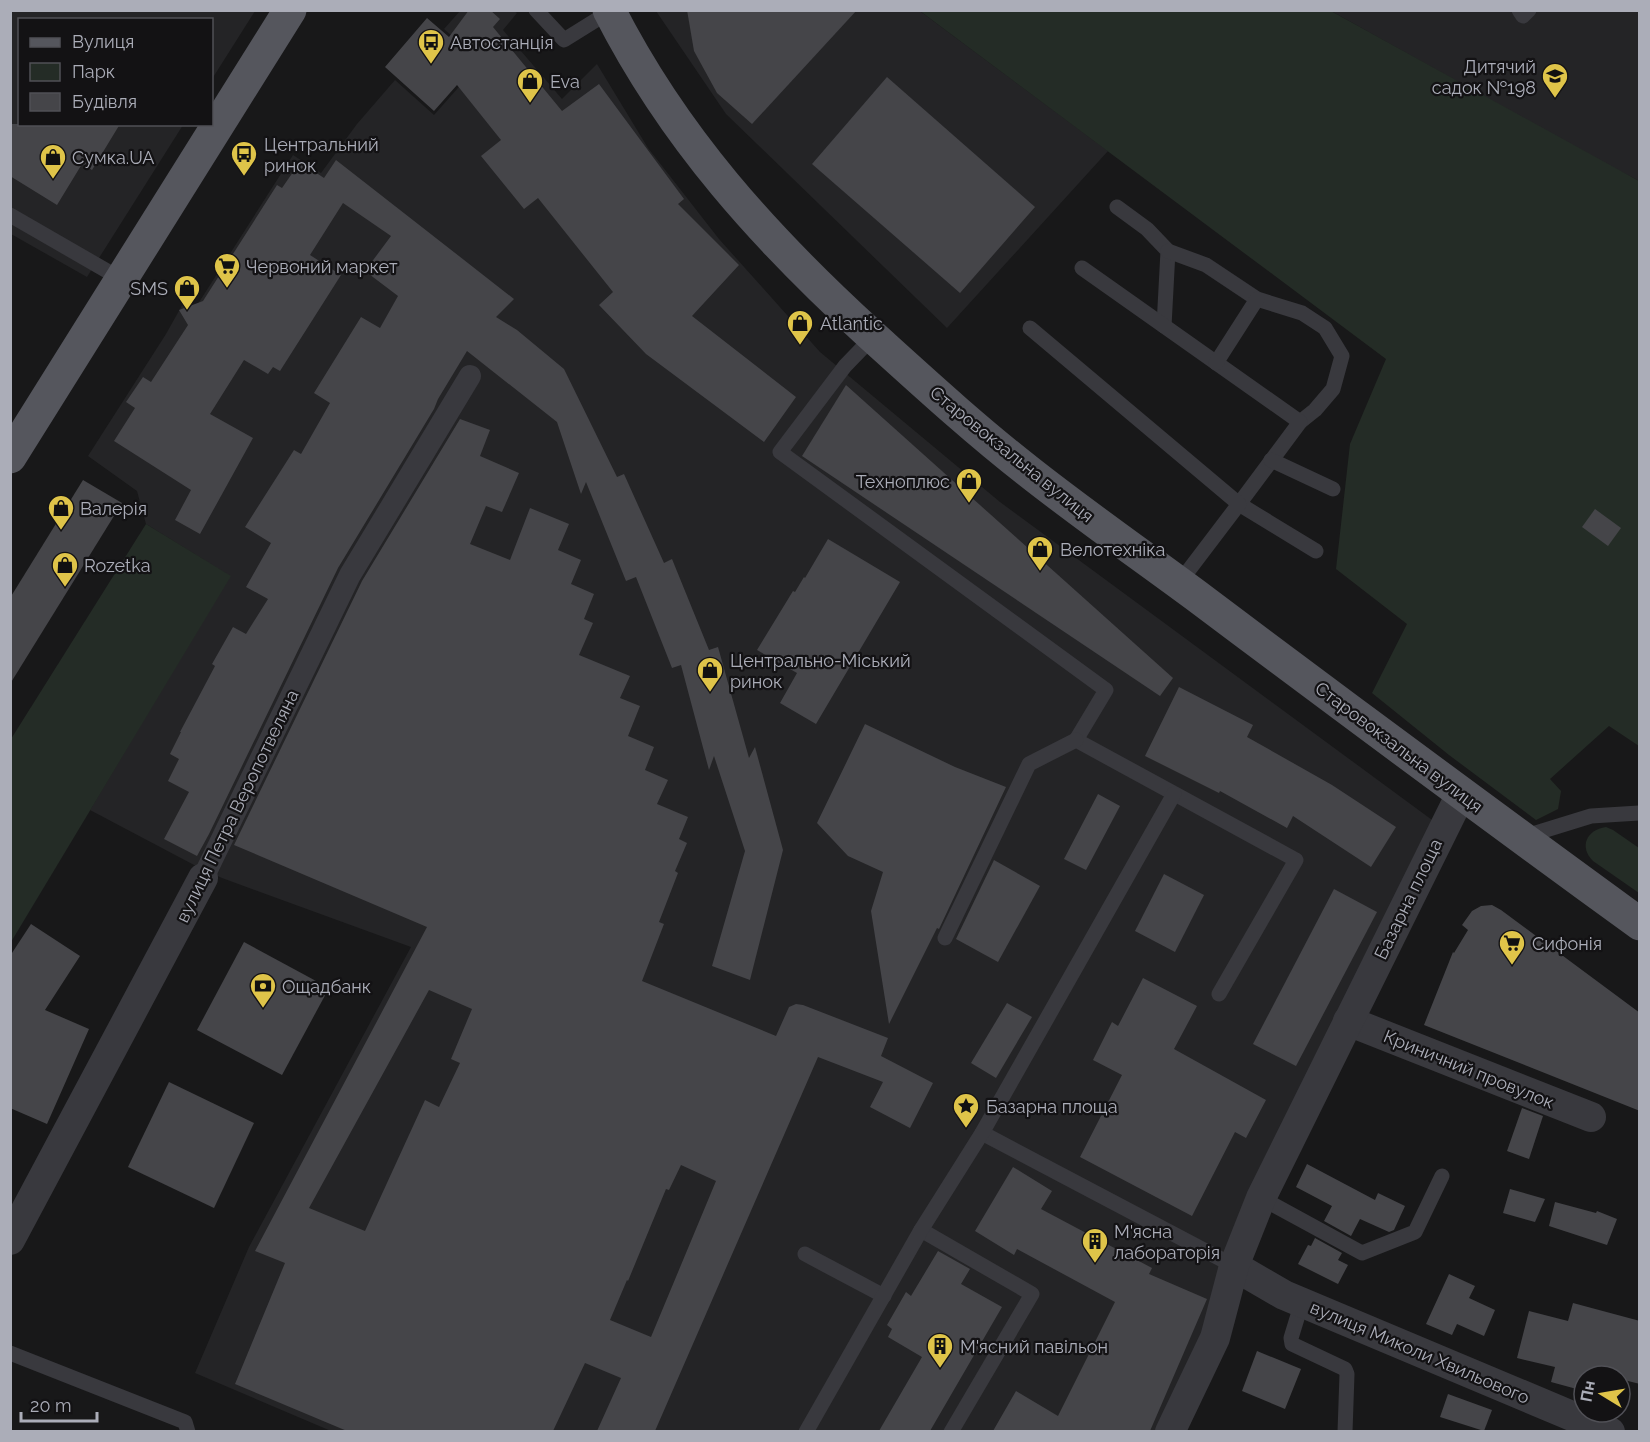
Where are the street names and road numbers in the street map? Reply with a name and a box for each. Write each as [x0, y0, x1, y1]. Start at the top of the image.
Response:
street label: Старовокзальна вулиця [926, 382, 1098, 526]
street label: Старовокзальна вулиця [1311, 677, 1487, 817]
street label: вулиця Петра Веропотвеляна [171, 686, 303, 926]
street label: Базарна площа [1370, 835, 1446, 963]
street label: Криничний провулок [1381, 1025, 1557, 1113]
street label: вулиця Миколи Хвильового [1307, 1296, 1533, 1408]

